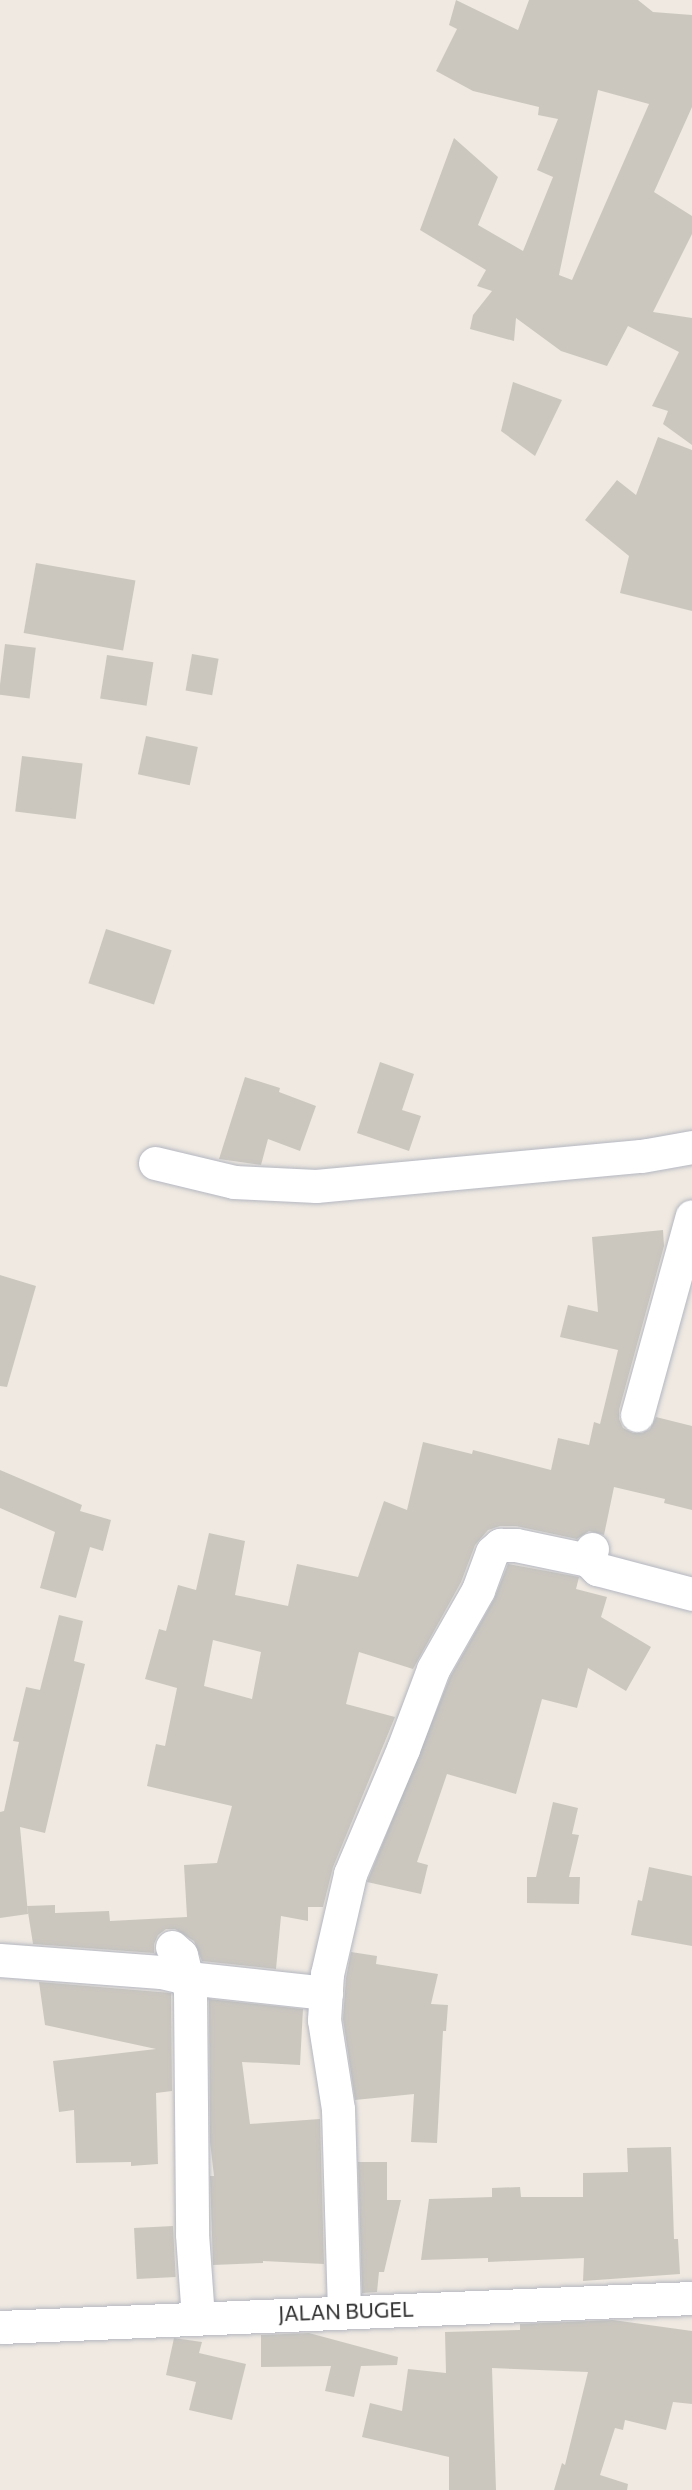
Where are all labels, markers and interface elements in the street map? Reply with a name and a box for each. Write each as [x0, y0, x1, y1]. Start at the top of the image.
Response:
street label: JALAN BUGEL [278, 2296, 414, 2326]

